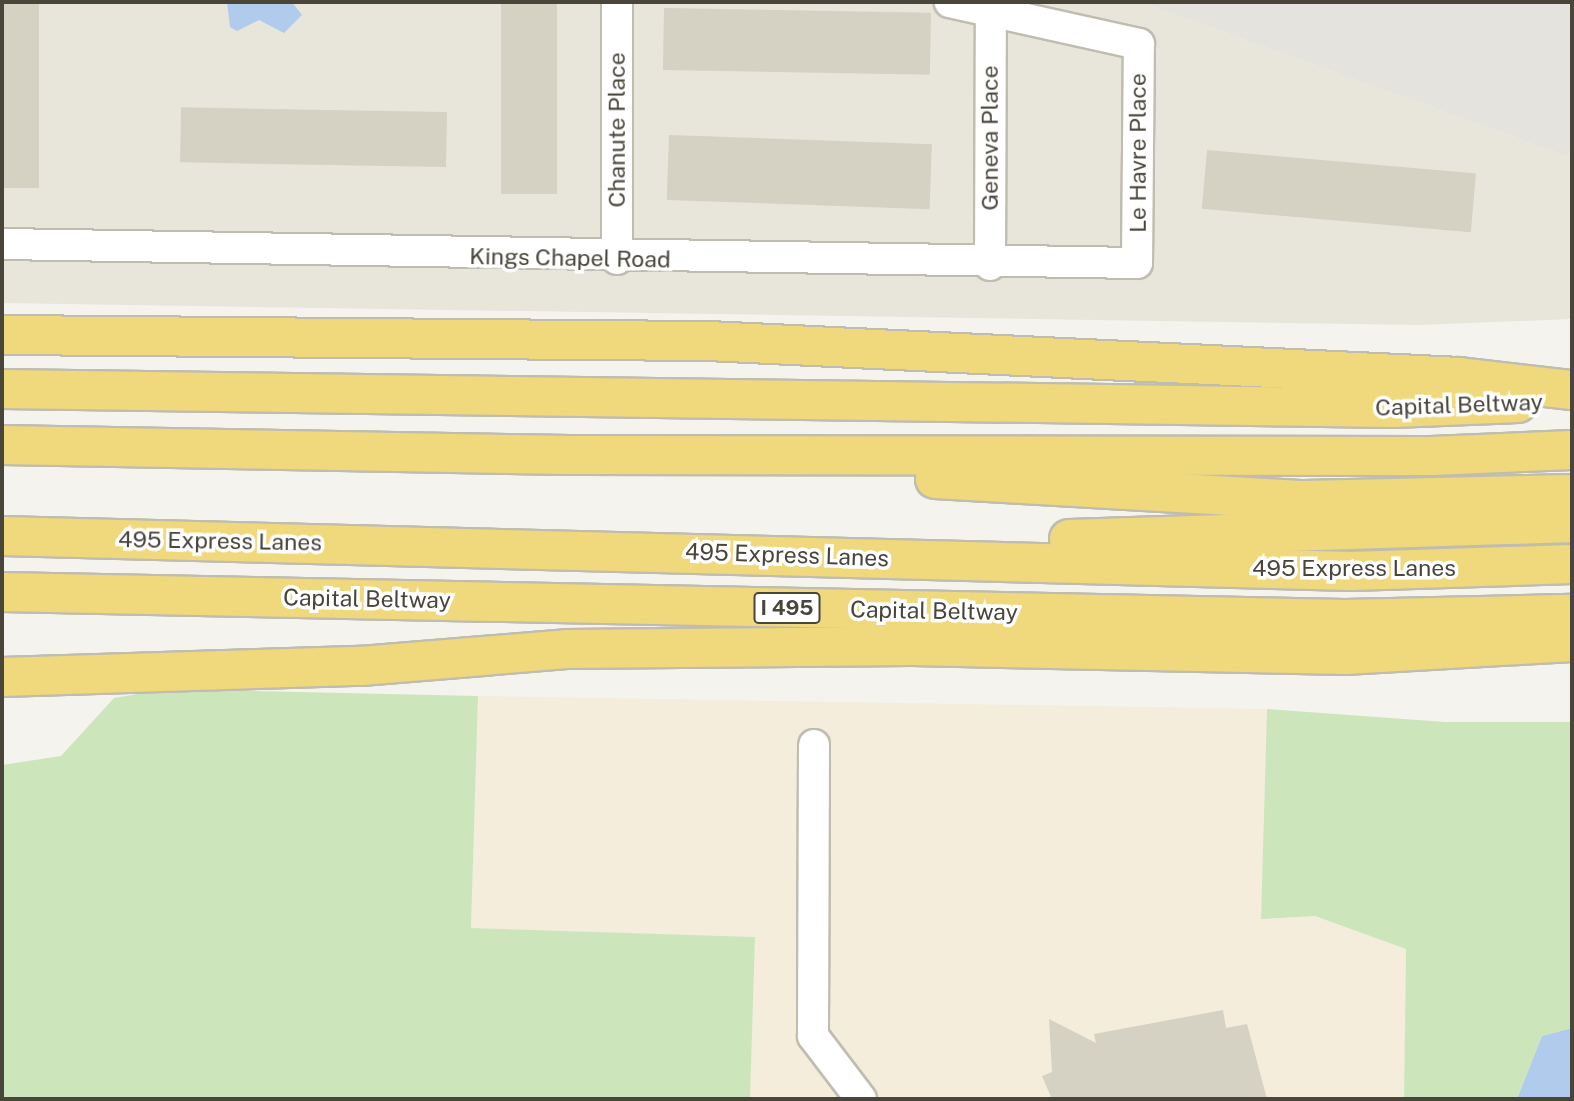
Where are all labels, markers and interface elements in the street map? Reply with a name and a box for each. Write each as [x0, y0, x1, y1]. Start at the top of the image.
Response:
street label: Chanute Place [603, 52, 631, 208]
street label: Geneva Place [976, 65, 1004, 211]
street label: Le Havre Place [1124, 73, 1152, 233]
street label: Kings Chapel Road [469, 242, 671, 274]
street label: Capital Beltway [1375, 388, 1543, 422]
street label: 495 Express Lanes [118, 525, 322, 557]
street label: 495 Express Lanes [685, 538, 889, 572]
street label: 495 Express Lanes [1252, 554, 1456, 582]
street label: Capital Beltway [283, 584, 451, 614]
road number: I 495 [752, 590, 822, 626]
street label: Capital Beltway [850, 596, 1018, 626]

